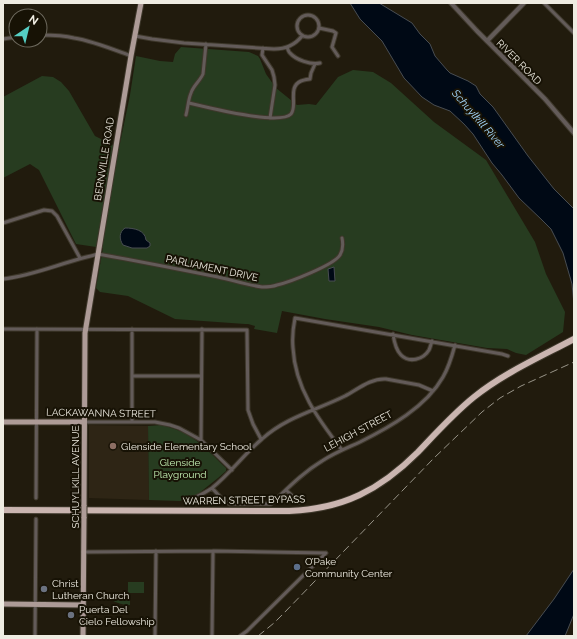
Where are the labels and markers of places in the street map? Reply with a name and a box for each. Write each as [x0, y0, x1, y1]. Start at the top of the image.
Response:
marker: Glenside Elementary School [108, 441, 118, 451]
place label: Glenside Elementary School [121, 441, 252, 452]
place label: O’Pake Community Center [305, 556, 393, 579]
marker: O’Pake Community Center [292, 562, 302, 572]
place label: Christ Lutheran Church [52, 578, 130, 601]
marker: Christ Lutheran Church [39, 584, 49, 594]
place label: Puerta Del Cielo Fellowship [79, 604, 155, 627]
marker: Puerta Del Cielo Fellowship [66, 610, 76, 620]

